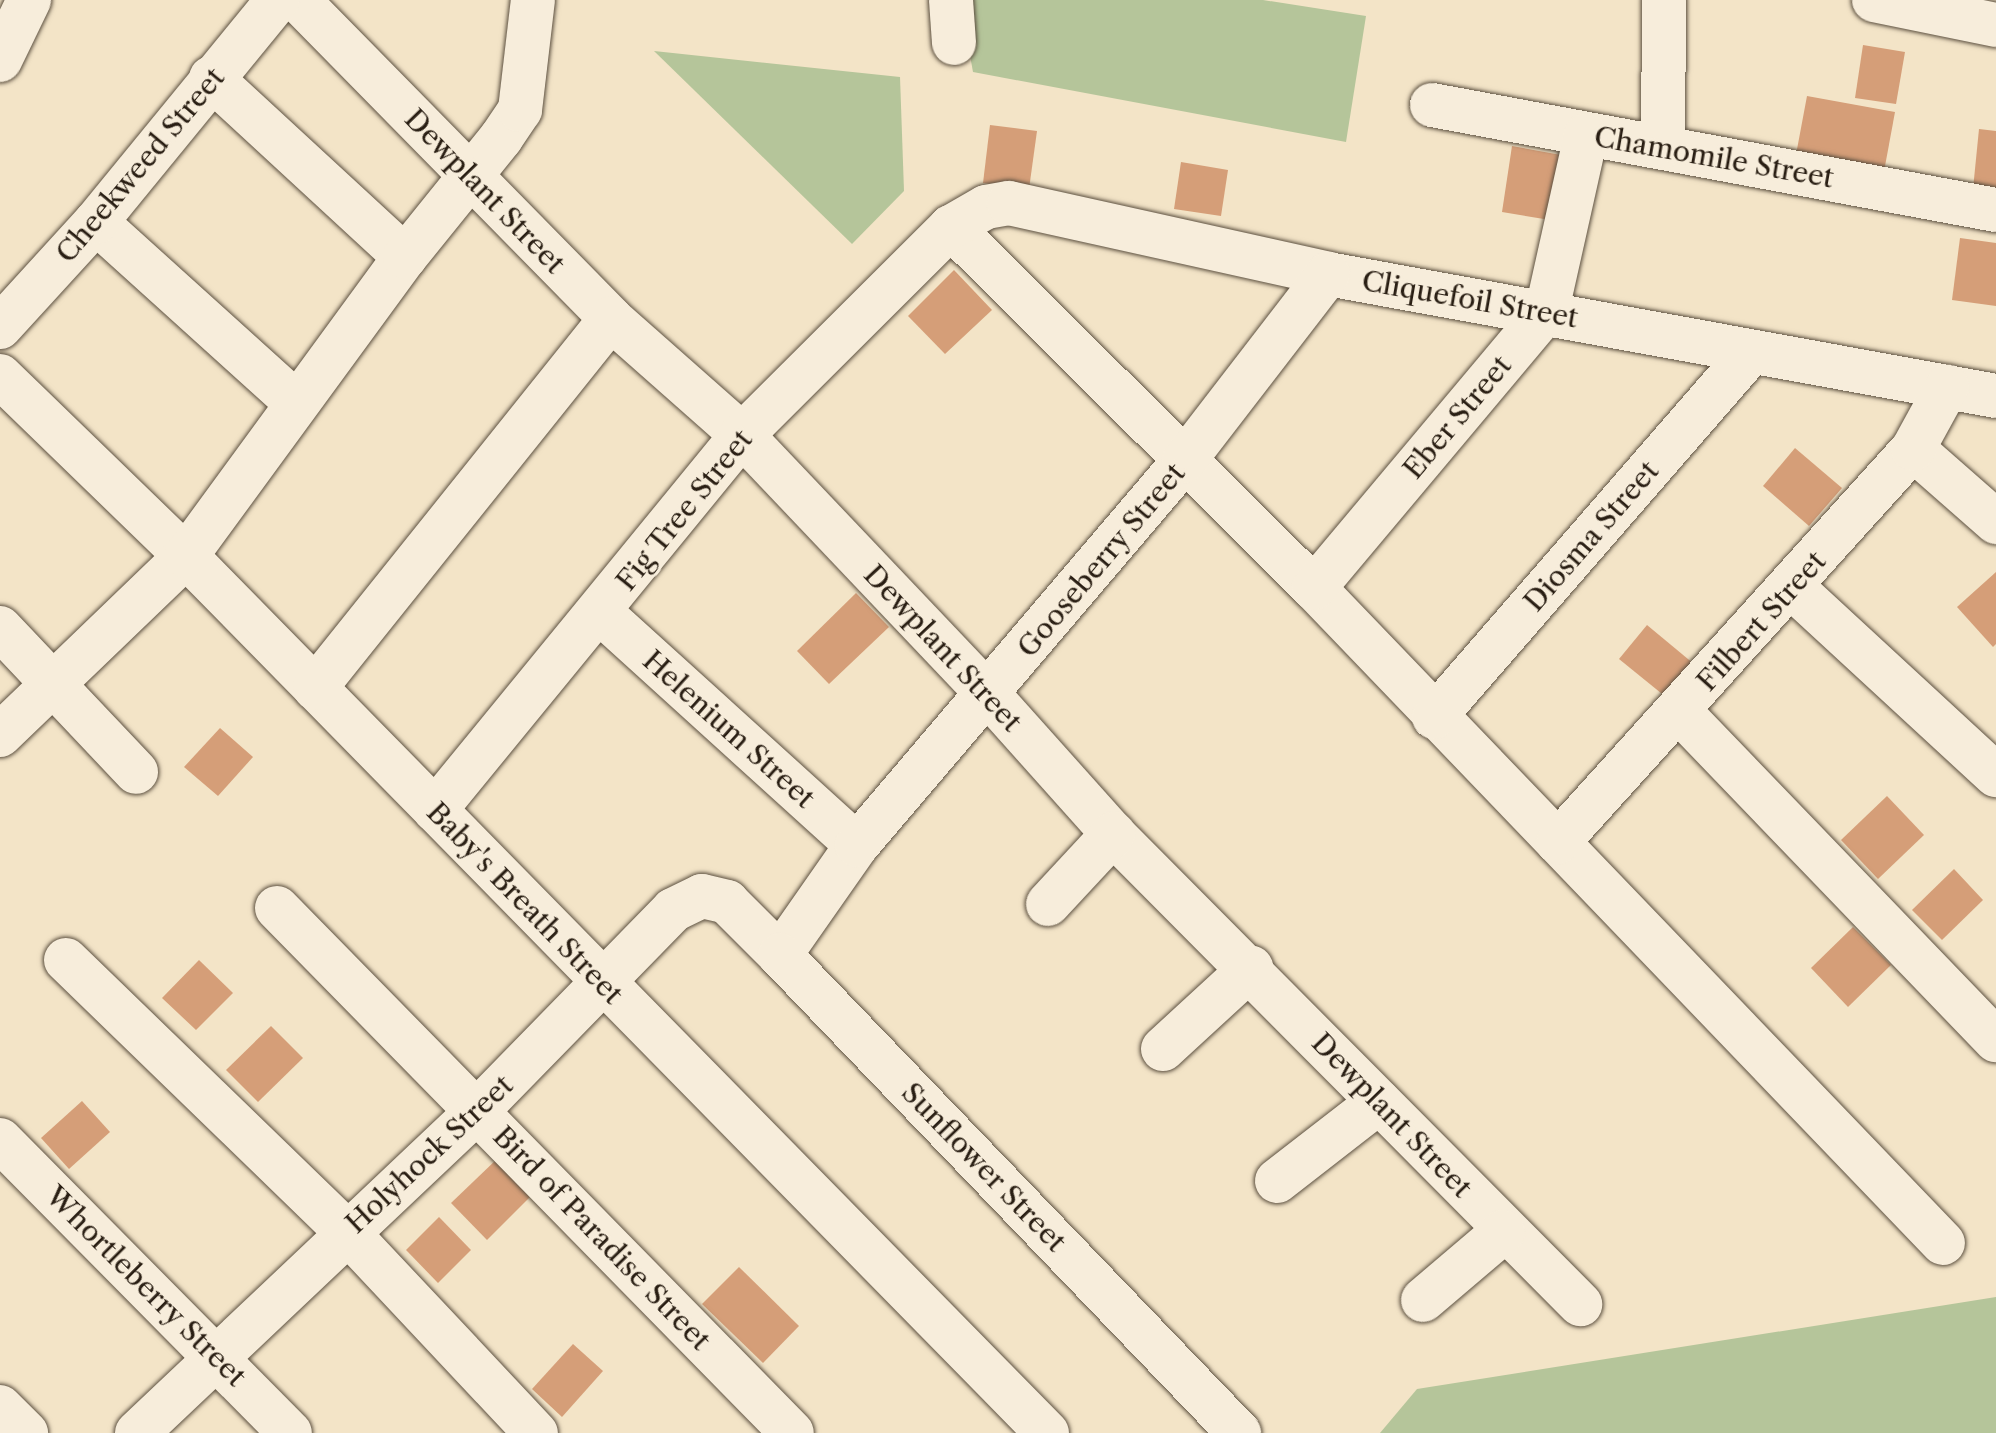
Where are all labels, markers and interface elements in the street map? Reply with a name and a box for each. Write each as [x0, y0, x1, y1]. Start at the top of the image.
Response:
street label: Cheekweed Street [49, 61, 231, 269]
street label: Dewplant Street [398, 102, 572, 280]
street label: Chamomile Street [1592, 119, 1836, 195]
street label: Cliquefoil Street [1359, 263, 1581, 335]
street label: Eber Street [1396, 349, 1518, 485]
street label: Fig Tree Street [609, 423, 759, 597]
street label: Diosma Street [1517, 454, 1665, 618]
street label: Gooseberry Street [1010, 456, 1192, 664]
street label: Filbert Street [1690, 544, 1832, 698]
street label: Dewplant Street [857, 558, 1029, 738]
street label: Helenium Street [636, 643, 822, 815]
street label: Baby's Breath Street [420, 795, 630, 1011]
street label: Dewplant Street [1305, 1026, 1479, 1204]
street label: Holyhock Street [338, 1068, 520, 1240]
street label: Sunflower Street [895, 1075, 1073, 1259]
street label: Bird of Paradise Street [486, 1119, 718, 1357]
street label: Whortleberry Street [39, 1179, 253, 1393]

